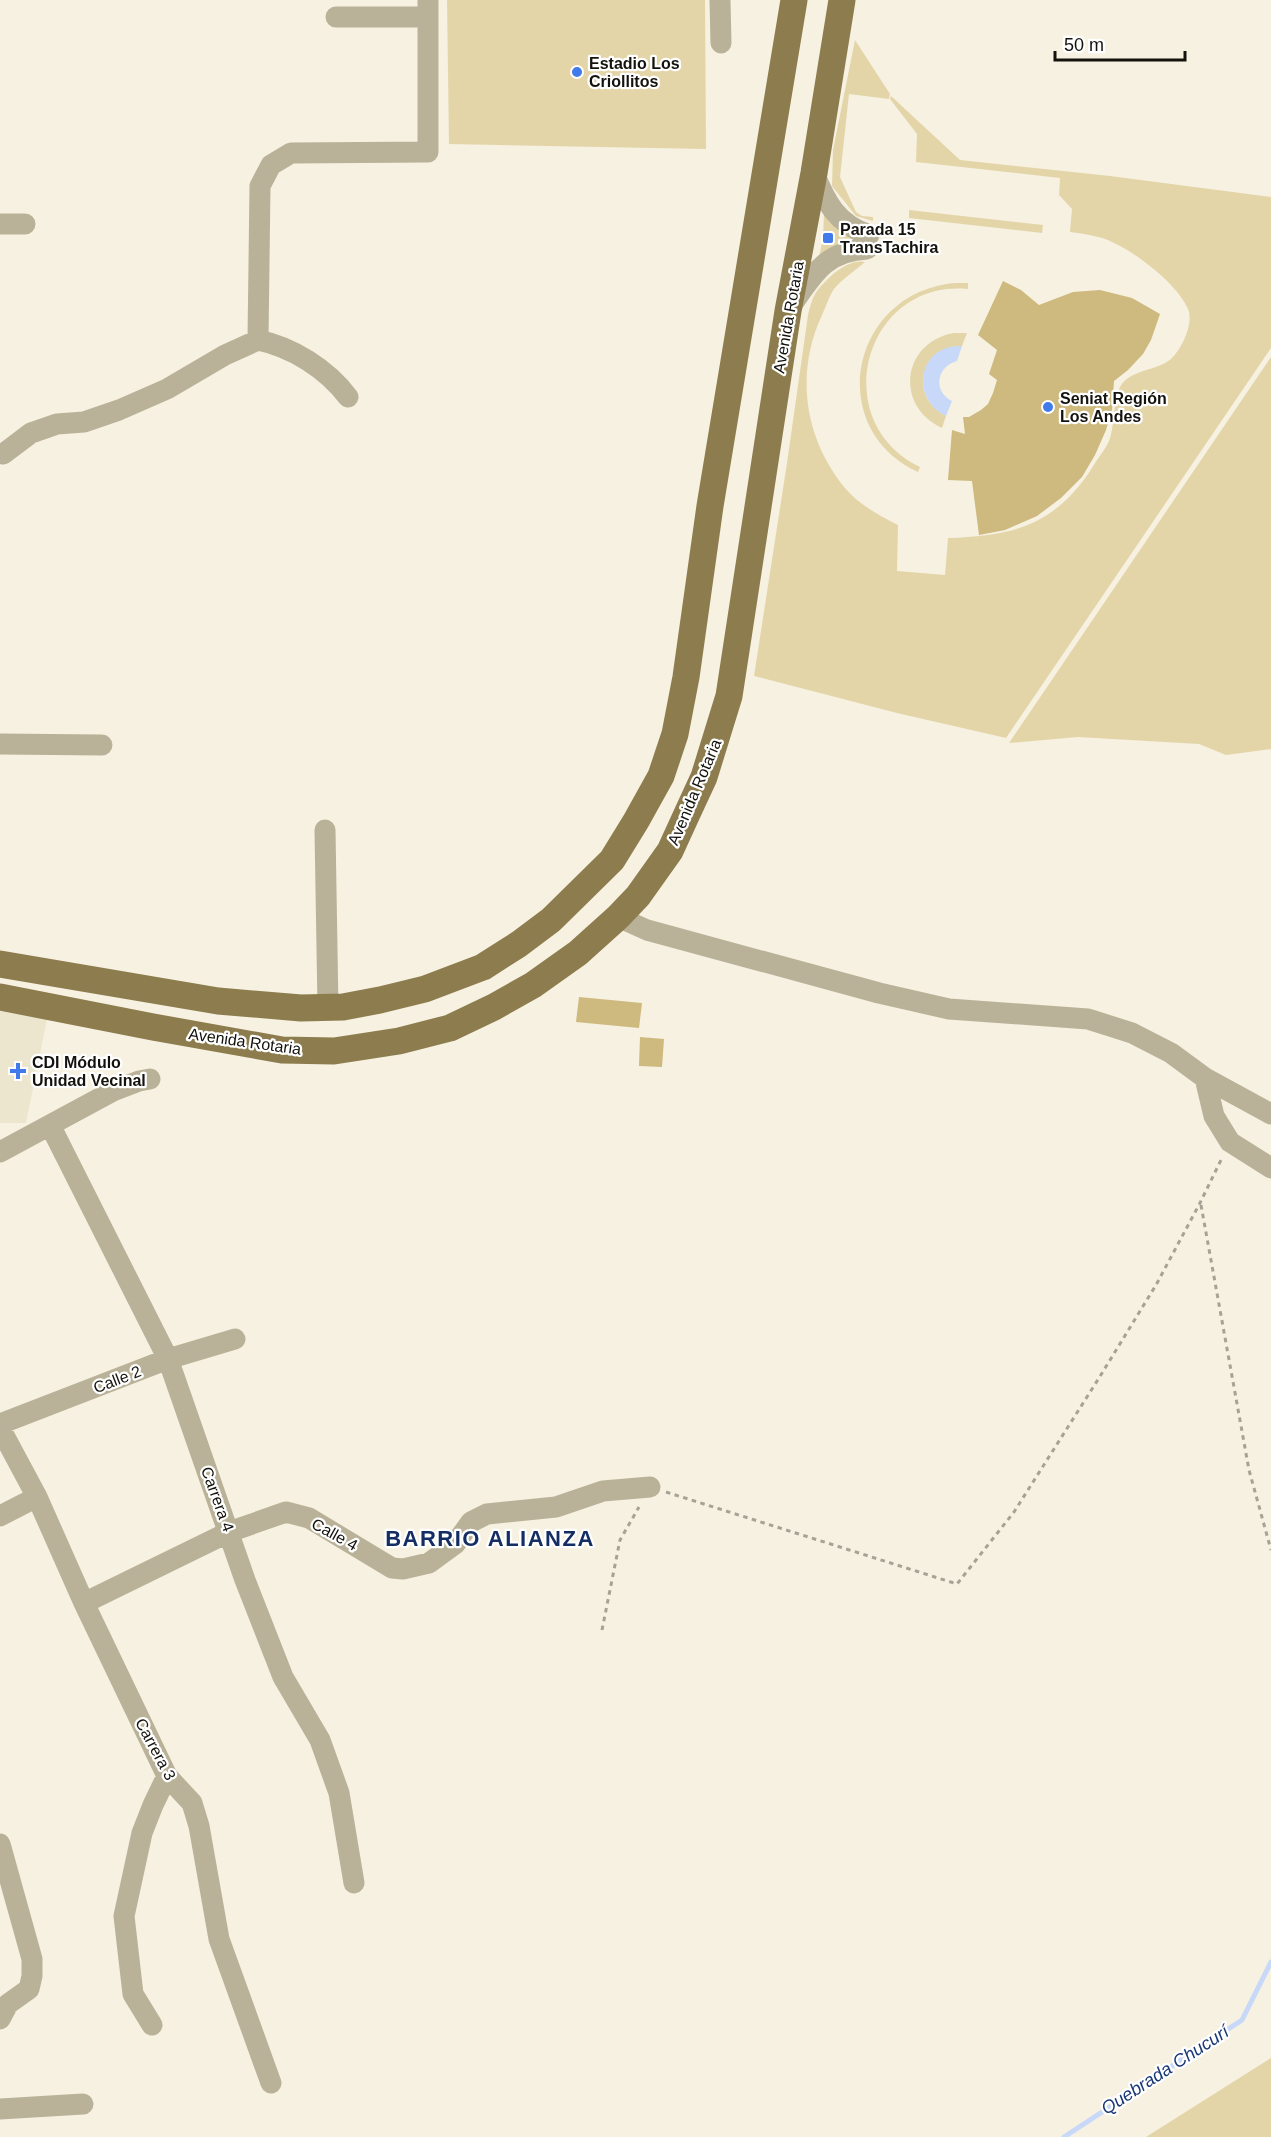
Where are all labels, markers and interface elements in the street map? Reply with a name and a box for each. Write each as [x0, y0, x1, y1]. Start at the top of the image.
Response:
scale bar [1055, 24, 1186, 62]
text: 50 m [1064, 35, 1104, 55]
place label: Estadio Los Criollitos [589, 55, 680, 90]
marker: Estadio Los Criollitos [570, 65, 584, 79]
place label: Parada 15 TransTachira [840, 221, 939, 256]
marker: Parada 15 TransTachira [821, 231, 835, 245]
street label: Avenida Rotaria [770, 260, 807, 374]
place label: Seniat Región Los Andes [1060, 390, 1167, 425]
marker: Seniat Región Los Andes [1041, 400, 1055, 414]
street label: Avenida Rotaria [664, 737, 725, 848]
street label: Avenida Rotaria [188, 1025, 302, 1058]
place label: CDI Módulo Unidad Vecinal [32, 1054, 146, 1089]
marker: CDI Módulo Unidad Vecinal [9, 1062, 27, 1080]
street label: Calle 2 [91, 1363, 144, 1396]
street label: Carrera 4 [198, 1465, 237, 1534]
street label: Calle 4 [309, 1515, 361, 1554]
district label: BARRIO ALIANZA [385, 1526, 595, 1551]
street label: Carrera 3 [132, 1715, 179, 1783]
water label: Quebrada Chucurí [1097, 2020, 1234, 2119]

